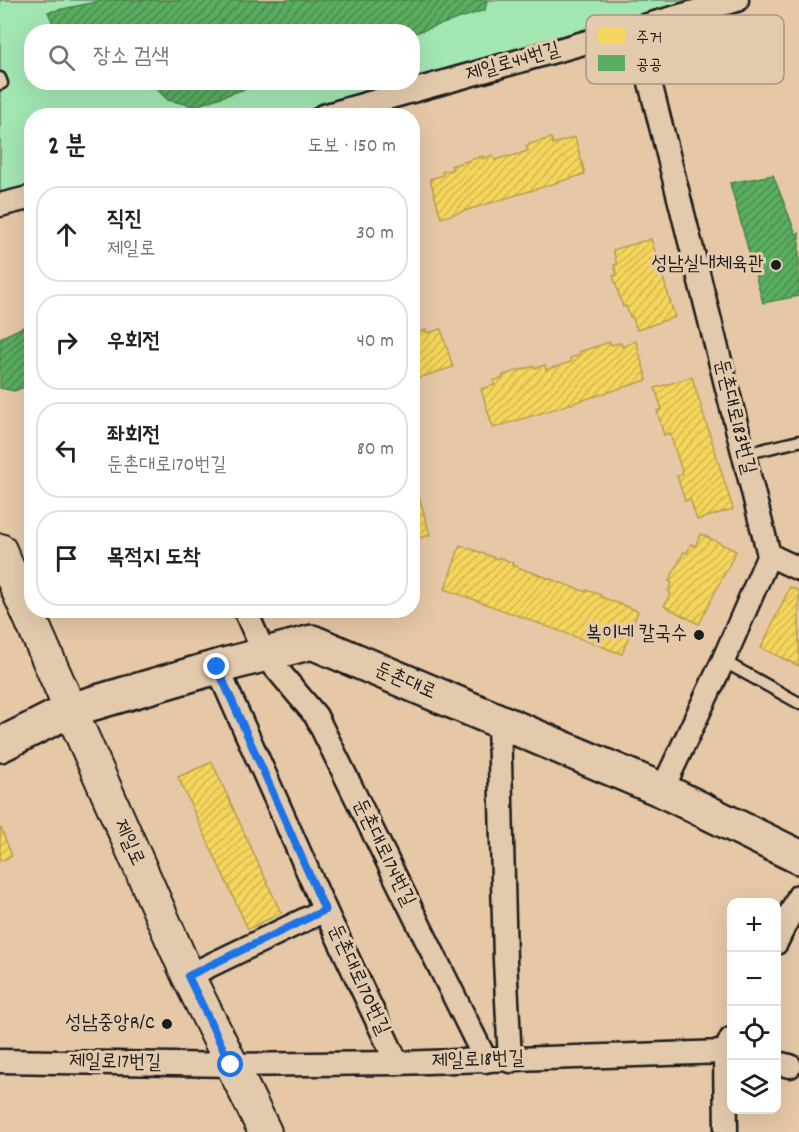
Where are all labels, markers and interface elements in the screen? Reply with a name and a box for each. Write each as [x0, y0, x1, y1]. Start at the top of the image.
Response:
legend [586, 15, 784, 84]
search box [24, 24, 420, 90]
text: 주거 [636, 27, 662, 50]
street label: 제일로44번길 [462, 36, 564, 90]
icon: search [45, 41, 78, 74]
text: 장소 검색 [93, 42, 169, 73]
text: 공공 [636, 54, 662, 77]
text: 2 분 [48, 129, 86, 166]
text: 도보 · 150 m [307, 133, 396, 161]
text: 직진 [107, 205, 142, 236]
icon: ahead [50, 218, 83, 251]
text: 30 m [356, 220, 394, 248]
text: 제일로 [107, 236, 155, 264]
place label: 성남실내체육관 [651, 251, 764, 279]
marker: 성남실내체육관 [769, 258, 783, 272]
icon: right [50, 326, 83, 359]
text: 우회전 [107, 327, 160, 358]
text: 40 m [356, 328, 394, 356]
street label: 둔촌대로183번길 [706, 356, 762, 478]
text: 좌회전 [107, 421, 160, 452]
icon: left [50, 434, 83, 467]
text: 80 m [357, 436, 394, 464]
text: 둔촌대로170번길 [107, 452, 227, 480]
icon: arrive [50, 542, 83, 575]
text: 목적지 도착 [107, 543, 201, 574]
place label: 복이네 칼국수 [586, 621, 687, 649]
marker: 복이네 칼국수 [692, 628, 706, 642]
route end [203, 653, 229, 679]
street label: 둔촌대로 [370, 657, 440, 707]
street label: 둔촌대로174번길 [345, 794, 421, 912]
street label: 제일로 [105, 815, 151, 871]
map controls [727, 898, 781, 1114]
button: + [727, 898, 781, 952]
street label: 둔촌대로170번길 [320, 920, 396, 1040]
button: − [727, 952, 781, 1006]
button: locate [727, 1006, 781, 1060]
place label: 성남중앙R/C [65, 1010, 155, 1038]
marker: 성남중앙R/C [160, 1017, 174, 1031]
street label: 제일로18번길 [431, 1045, 525, 1077]
street label: 제일로17번길 [69, 1048, 161, 1078]
route start [217, 1051, 243, 1077]
button: layers [727, 1060, 781, 1114]

